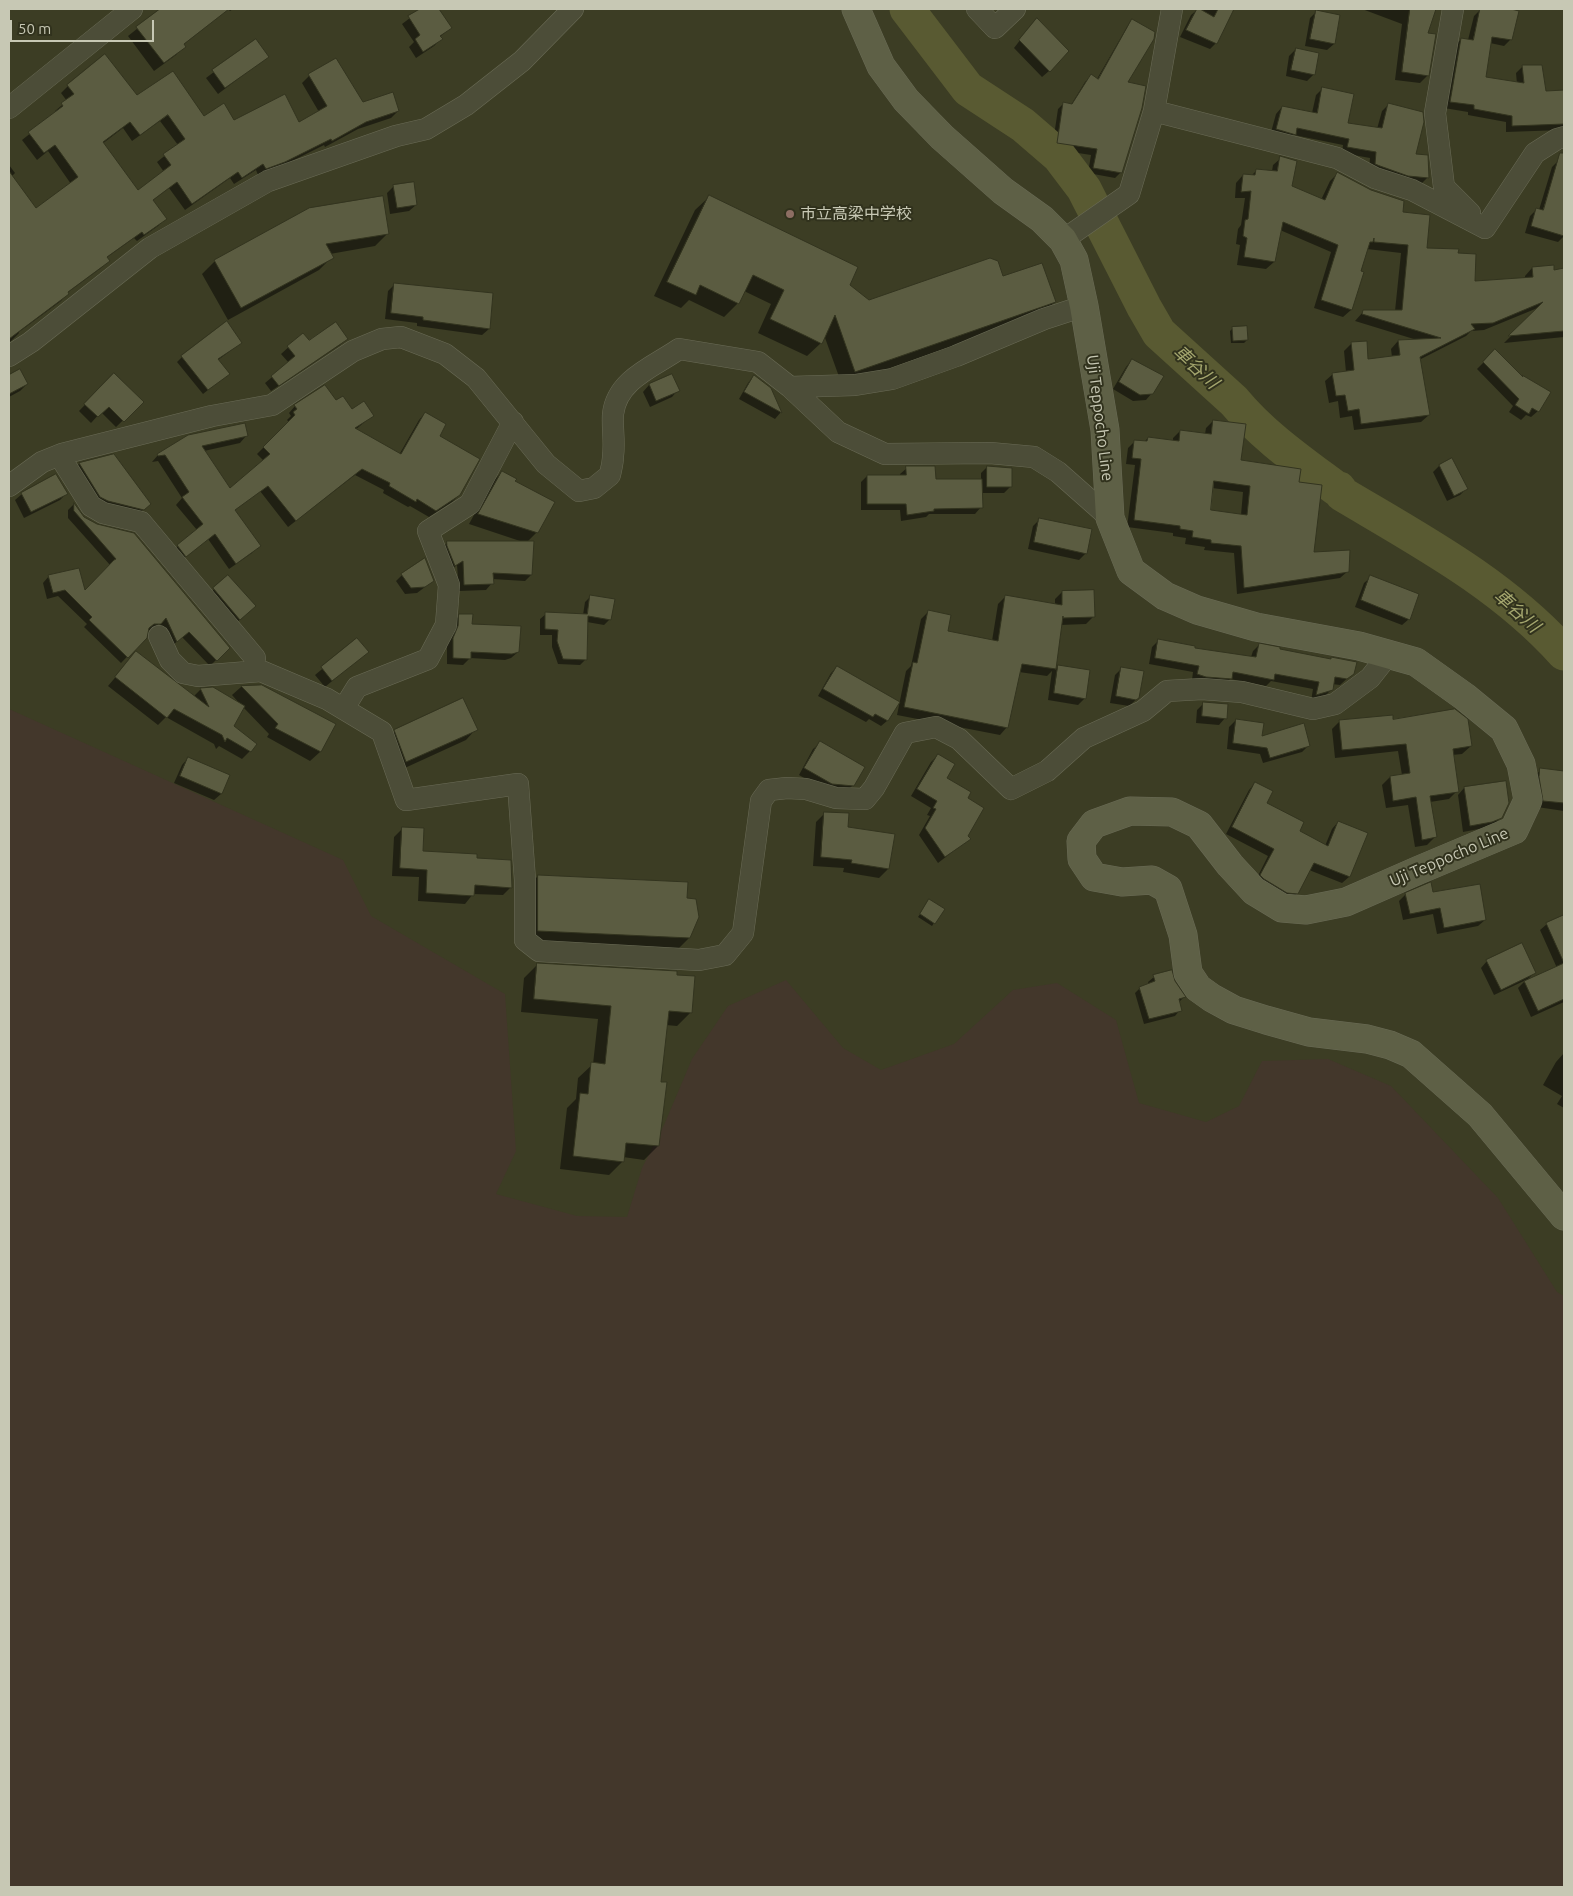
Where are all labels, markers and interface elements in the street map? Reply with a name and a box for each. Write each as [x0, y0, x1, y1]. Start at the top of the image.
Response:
scale bar [12, 10, 156, 42]
text: 50 m [18, 20, 51, 37]
place label: 市立高梁中学校 [800, 204, 912, 224]
marker: 市立高梁中学校 [784, 208, 796, 220]
water label: 車谷川 [1169, 341, 1223, 393]
street label: Uji Teppocho Line [1083, 354, 1117, 482]
water label: 車谷川 [1490, 585, 1544, 637]
street label: Uji Teppocho Line [1387, 823, 1511, 891]

